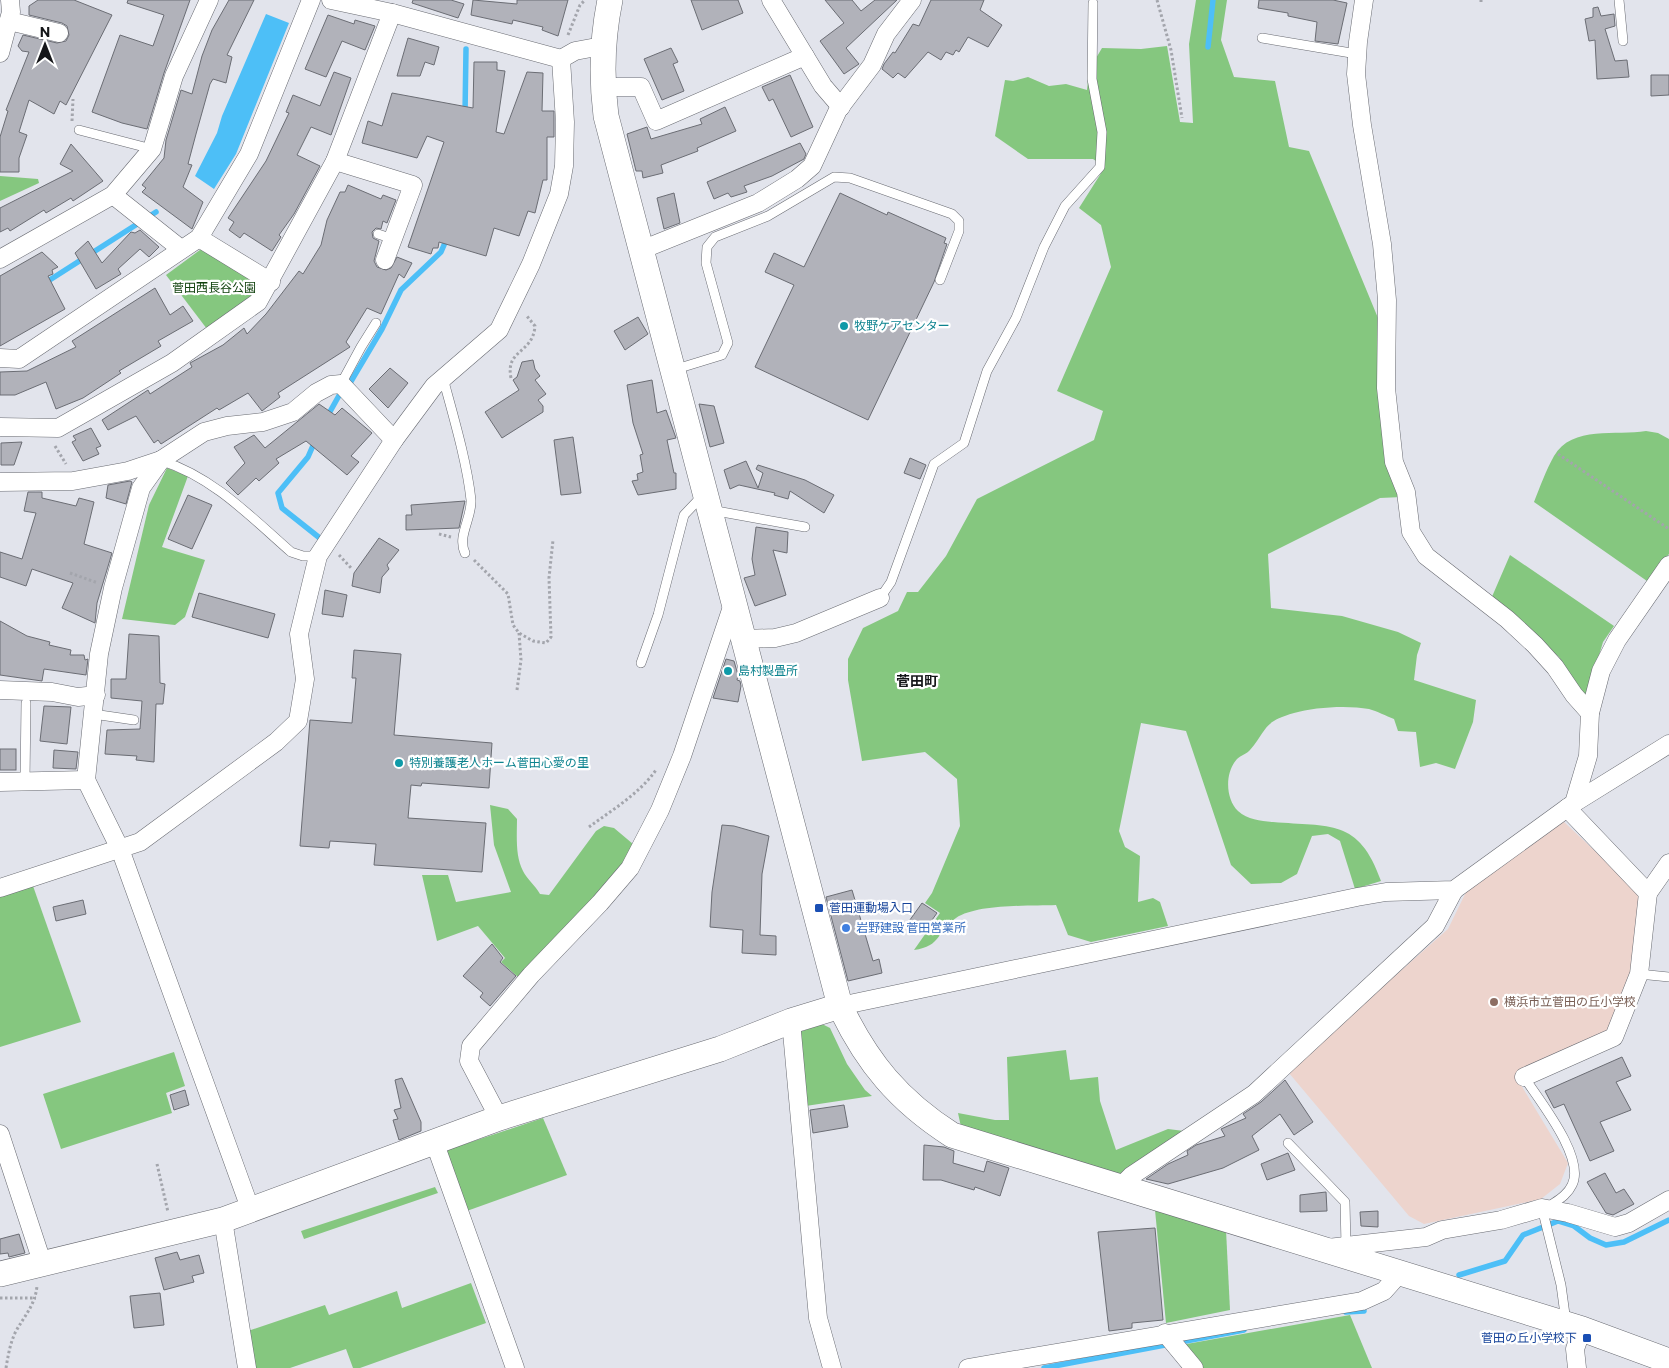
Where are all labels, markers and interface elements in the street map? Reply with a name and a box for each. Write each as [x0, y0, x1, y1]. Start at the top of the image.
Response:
north arrow [20, 20, 70, 70]
text: N [40, 23, 50, 40]
park label: 菅田西長谷公園 [172, 280, 256, 294]
place label: 牧野ケアセンター [854, 318, 950, 332]
marker: 牧野ケアセンター [838, 320, 850, 332]
place label: 島村製畳所 [738, 663, 798, 677]
marker: 島村製畳所 [722, 665, 734, 677]
district label: 菅田町 [896, 672, 938, 689]
place label: 特別養護老人ホーム菅田心愛の里 [409, 755, 589, 769]
marker: 特別養護老人ホーム菅田心愛の里 [393, 757, 405, 769]
place label: 菅田運動場入口 [829, 900, 913, 914]
marker: 菅田運動場入口 [813, 902, 825, 914]
place label: 岩野建設 菅田営業所 [856, 920, 966, 934]
marker: 岩野建設 菅田営業所 [840, 922, 852, 934]
place label: 横浜市立菅田の丘小学校 [1504, 994, 1636, 1008]
marker: 横浜市立菅田の丘小学校 [1488, 996, 1500, 1008]
place label: 菅田の丘小学校下 [1481, 1330, 1577, 1344]
marker: 菅田の丘小学校下 [1581, 1332, 1593, 1344]

